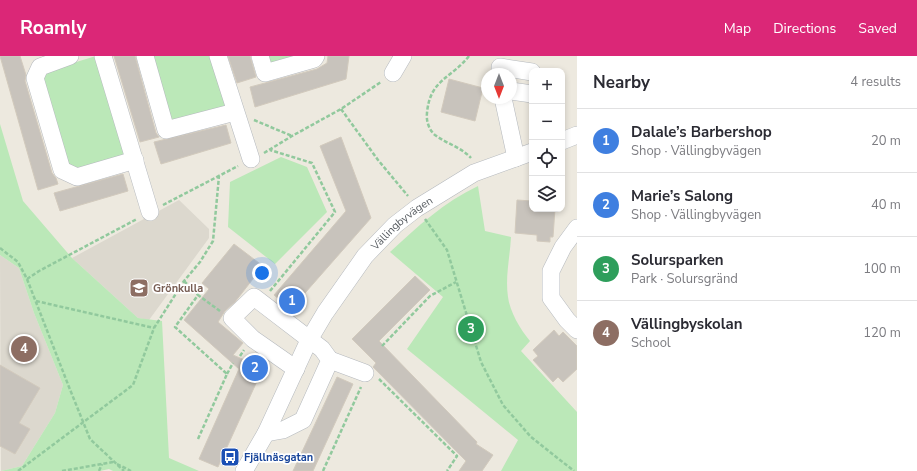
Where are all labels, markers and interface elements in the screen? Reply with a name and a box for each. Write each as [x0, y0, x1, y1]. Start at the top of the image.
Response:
text: Roamly [20, 15, 87, 41]
text: Map [724, 19, 751, 38]
text: Directions [773, 19, 836, 38]
text: Saved [858, 19, 897, 38]
north arrow [481, 68, 517, 104]
map controls [529, 68, 565, 212]
button: + [529, 68, 565, 104]
text: Nearby [593, 71, 650, 94]
text: 4 results [850, 73, 901, 91]
button: − [529, 104, 565, 140]
text: Dalale’s Barbershop [631, 122, 772, 142]
text: 1 [602, 132, 610, 150]
text: 20 m [871, 132, 901, 150]
button: locate [529, 140, 565, 176]
text: Shop · Vällingbyvägen [631, 142, 761, 160]
button: layers [529, 176, 565, 212]
text: Marie’s Salong [631, 186, 733, 206]
street label: Vällingbyvägen [367, 193, 435, 254]
text: 2 [602, 196, 610, 214]
text: 40 m [871, 196, 901, 214]
text: Shop · Vällingbyvägen [631, 206, 761, 224]
text: Solursparken [631, 250, 724, 270]
text: 3 [602, 260, 610, 278]
text: 100 m [863, 260, 901, 278]
your location [252, 263, 272, 283]
text: Park · Solursgränd [631, 270, 738, 288]
school or university icon: Grönkulla [128, 277, 150, 299]
place label: Grönkulla [153, 281, 203, 296]
pin: 1 [279, 286, 305, 316]
pin: 3 [458, 314, 484, 344]
text: Vällingbyskolan [631, 314, 742, 334]
text: 4 [602, 324, 610, 342]
text: 120 m [863, 324, 901, 342]
pin: 4 [11, 334, 37, 364]
text: School [631, 334, 671, 352]
pin: 2 [242, 353, 268, 383]
bus stop icon: Fjällnäsgatan [219, 446, 241, 468]
place label: Fjällnäsgatan [244, 450, 313, 465]

